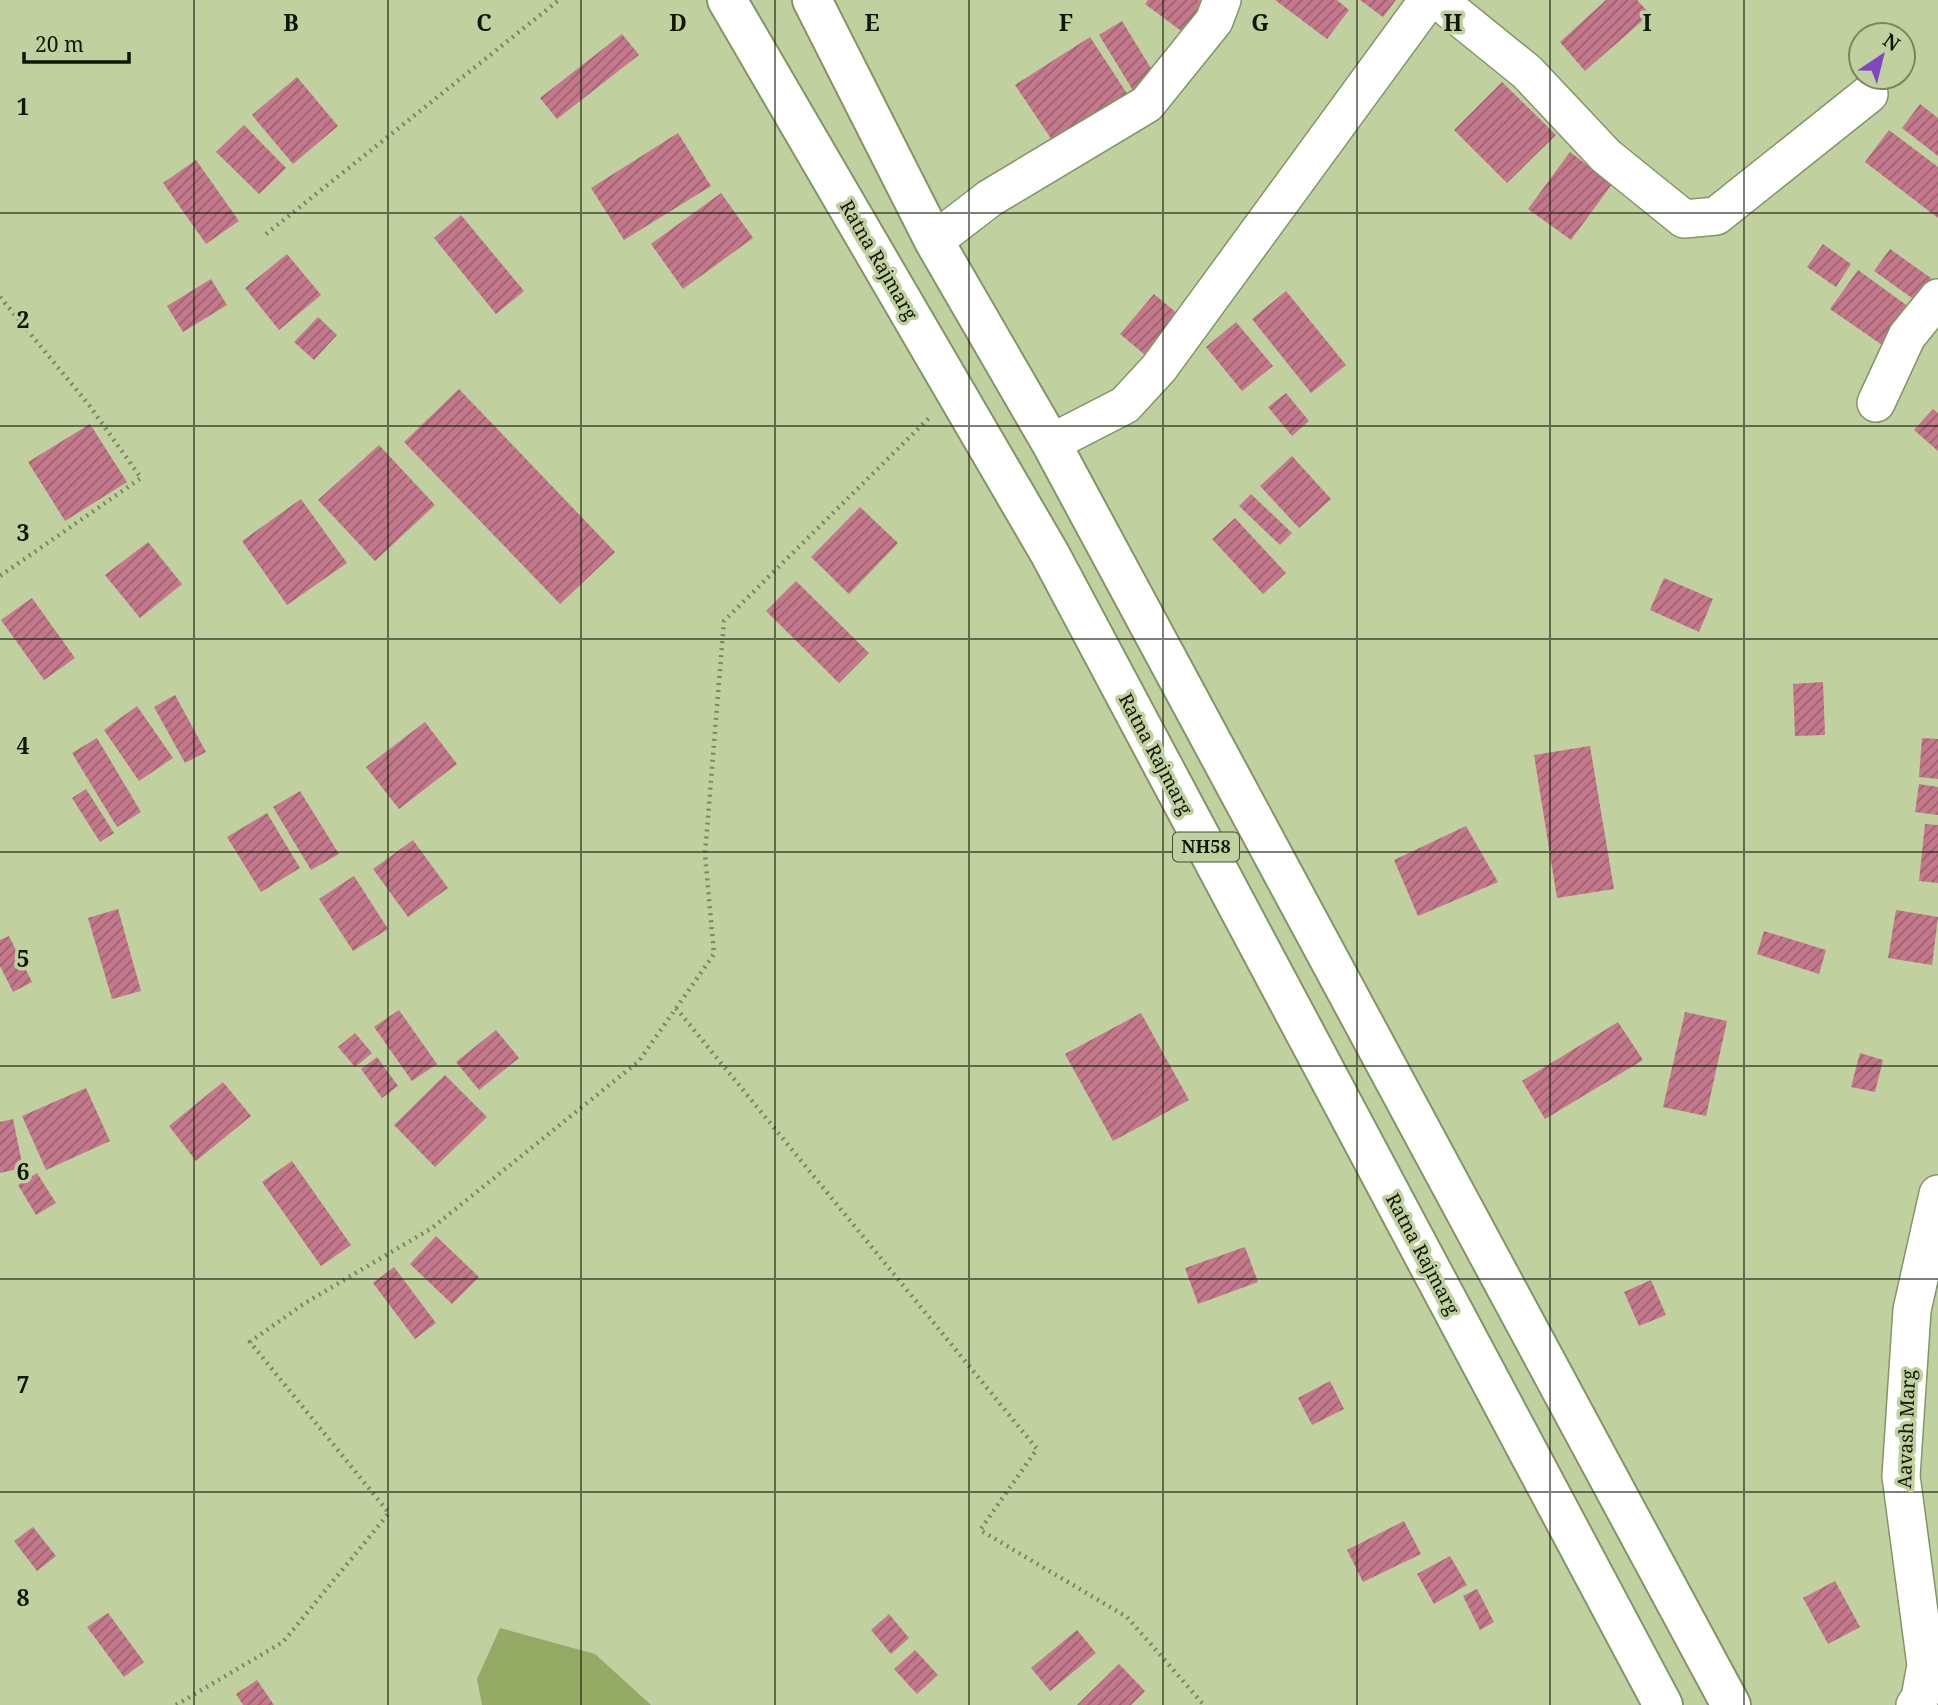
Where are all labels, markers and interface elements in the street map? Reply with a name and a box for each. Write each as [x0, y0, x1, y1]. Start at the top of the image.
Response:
text: B [283, 6, 299, 38]
text: C [476, 6, 492, 38]
text: D [669, 6, 687, 38]
text: E [864, 6, 880, 38]
text: F [1059, 6, 1073, 38]
text: G [1251, 6, 1269, 38]
text: H [1444, 6, 1463, 38]
text: I [1642, 6, 1652, 38]
scale bar [24, 21, 130, 65]
north arrow [1847, 21, 1917, 91]
text: N [1878, 27, 1905, 57]
text: 20 m [35, 30, 84, 58]
text: 1 [17, 90, 30, 122]
street label: Ratna Rajmarg [834, 195, 924, 325]
text: 2 [17, 303, 30, 335]
text: 3 [17, 516, 30, 548]
street label: Ratna Rajmarg [1113, 689, 1199, 819]
text: 4 [17, 729, 30, 761]
road number: NH58 [1173, 832, 1239, 862]
text: 5 [17, 942, 30, 974]
text: 6 [17, 1155, 30, 1187]
street label: Ratna Rajmarg [1380, 1189, 1466, 1319]
text: 7 [17, 1368, 30, 1400]
street label: Aavash Marg [1891, 1369, 1921, 1489]
text: 8 [17, 1581, 30, 1613]

